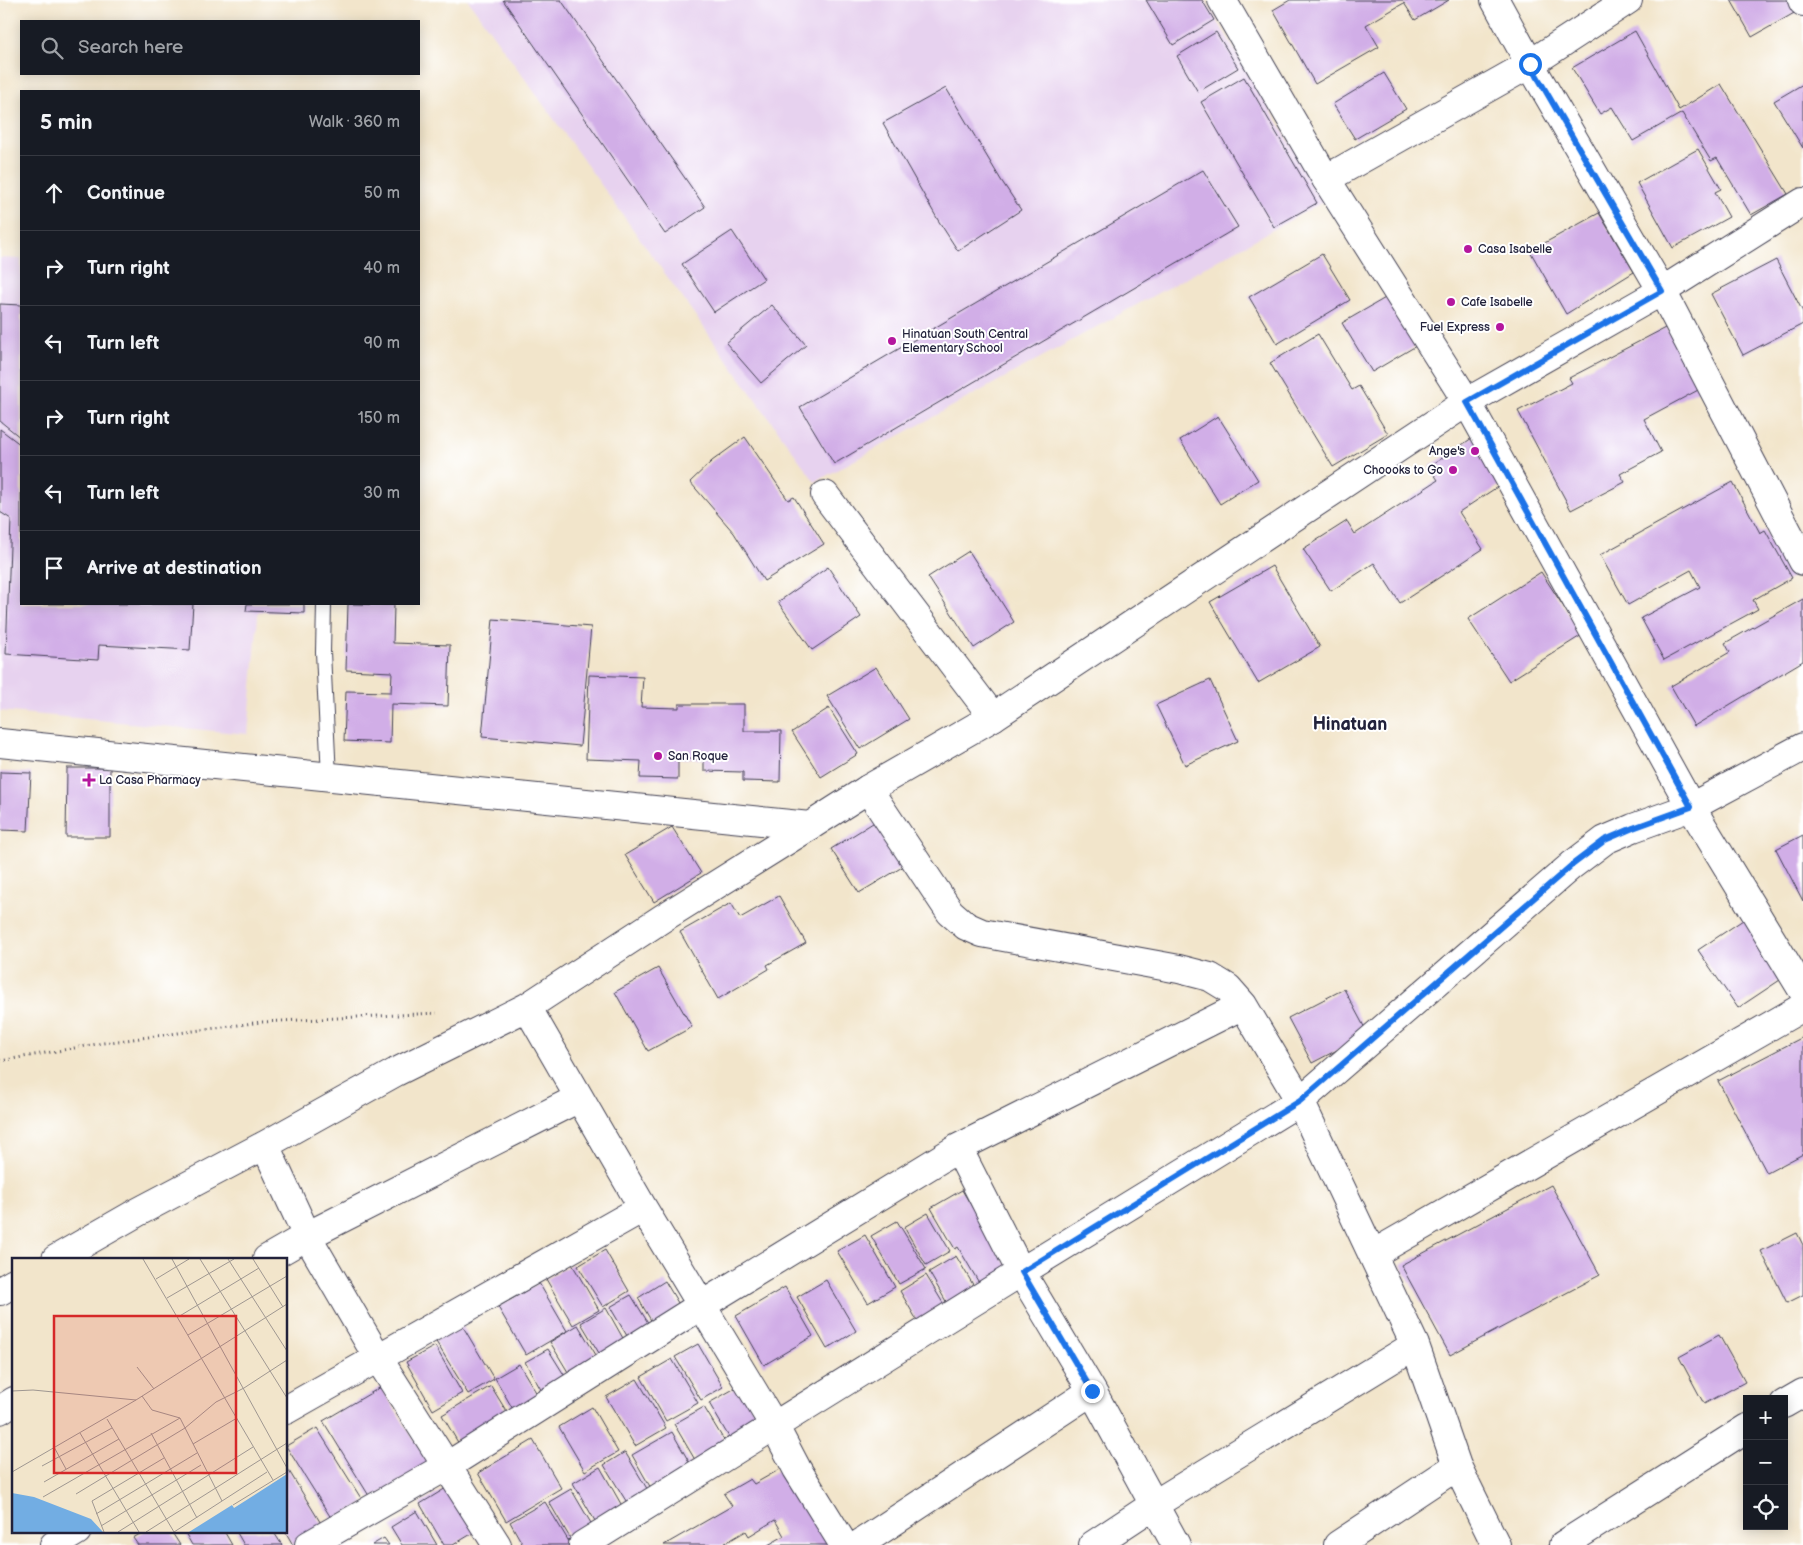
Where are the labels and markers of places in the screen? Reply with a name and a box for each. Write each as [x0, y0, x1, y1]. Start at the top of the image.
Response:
place label: Casa Isabelle [1478, 242, 1552, 257]
marker: Casa Isabelle [1462, 243, 1474, 255]
place label: Cafe Isabelle [1461, 295, 1533, 310]
marker: Cafe Isabelle [1445, 296, 1457, 308]
place label: Fuel Express [1420, 320, 1490, 335]
marker: Fuel Express [1494, 321, 1506, 333]
place label: Hinatuan South Central Elementary School [902, 327, 1028, 356]
marker: Hinatuan South Central Elementary School [886, 335, 898, 347]
place label: Ange's [1429, 444, 1465, 459]
marker: Ange's [1469, 445, 1481, 457]
place label: Choooks to Go [1363, 463, 1443, 478]
marker: Choooks to Go [1447, 464, 1459, 476]
place label: San Roque [668, 749, 728, 764]
marker: San Roque [652, 750, 664, 762]
place label: La Casa Pharmacy [99, 773, 201, 788]
marker: La Casa Pharmacy [83, 774, 95, 786]

